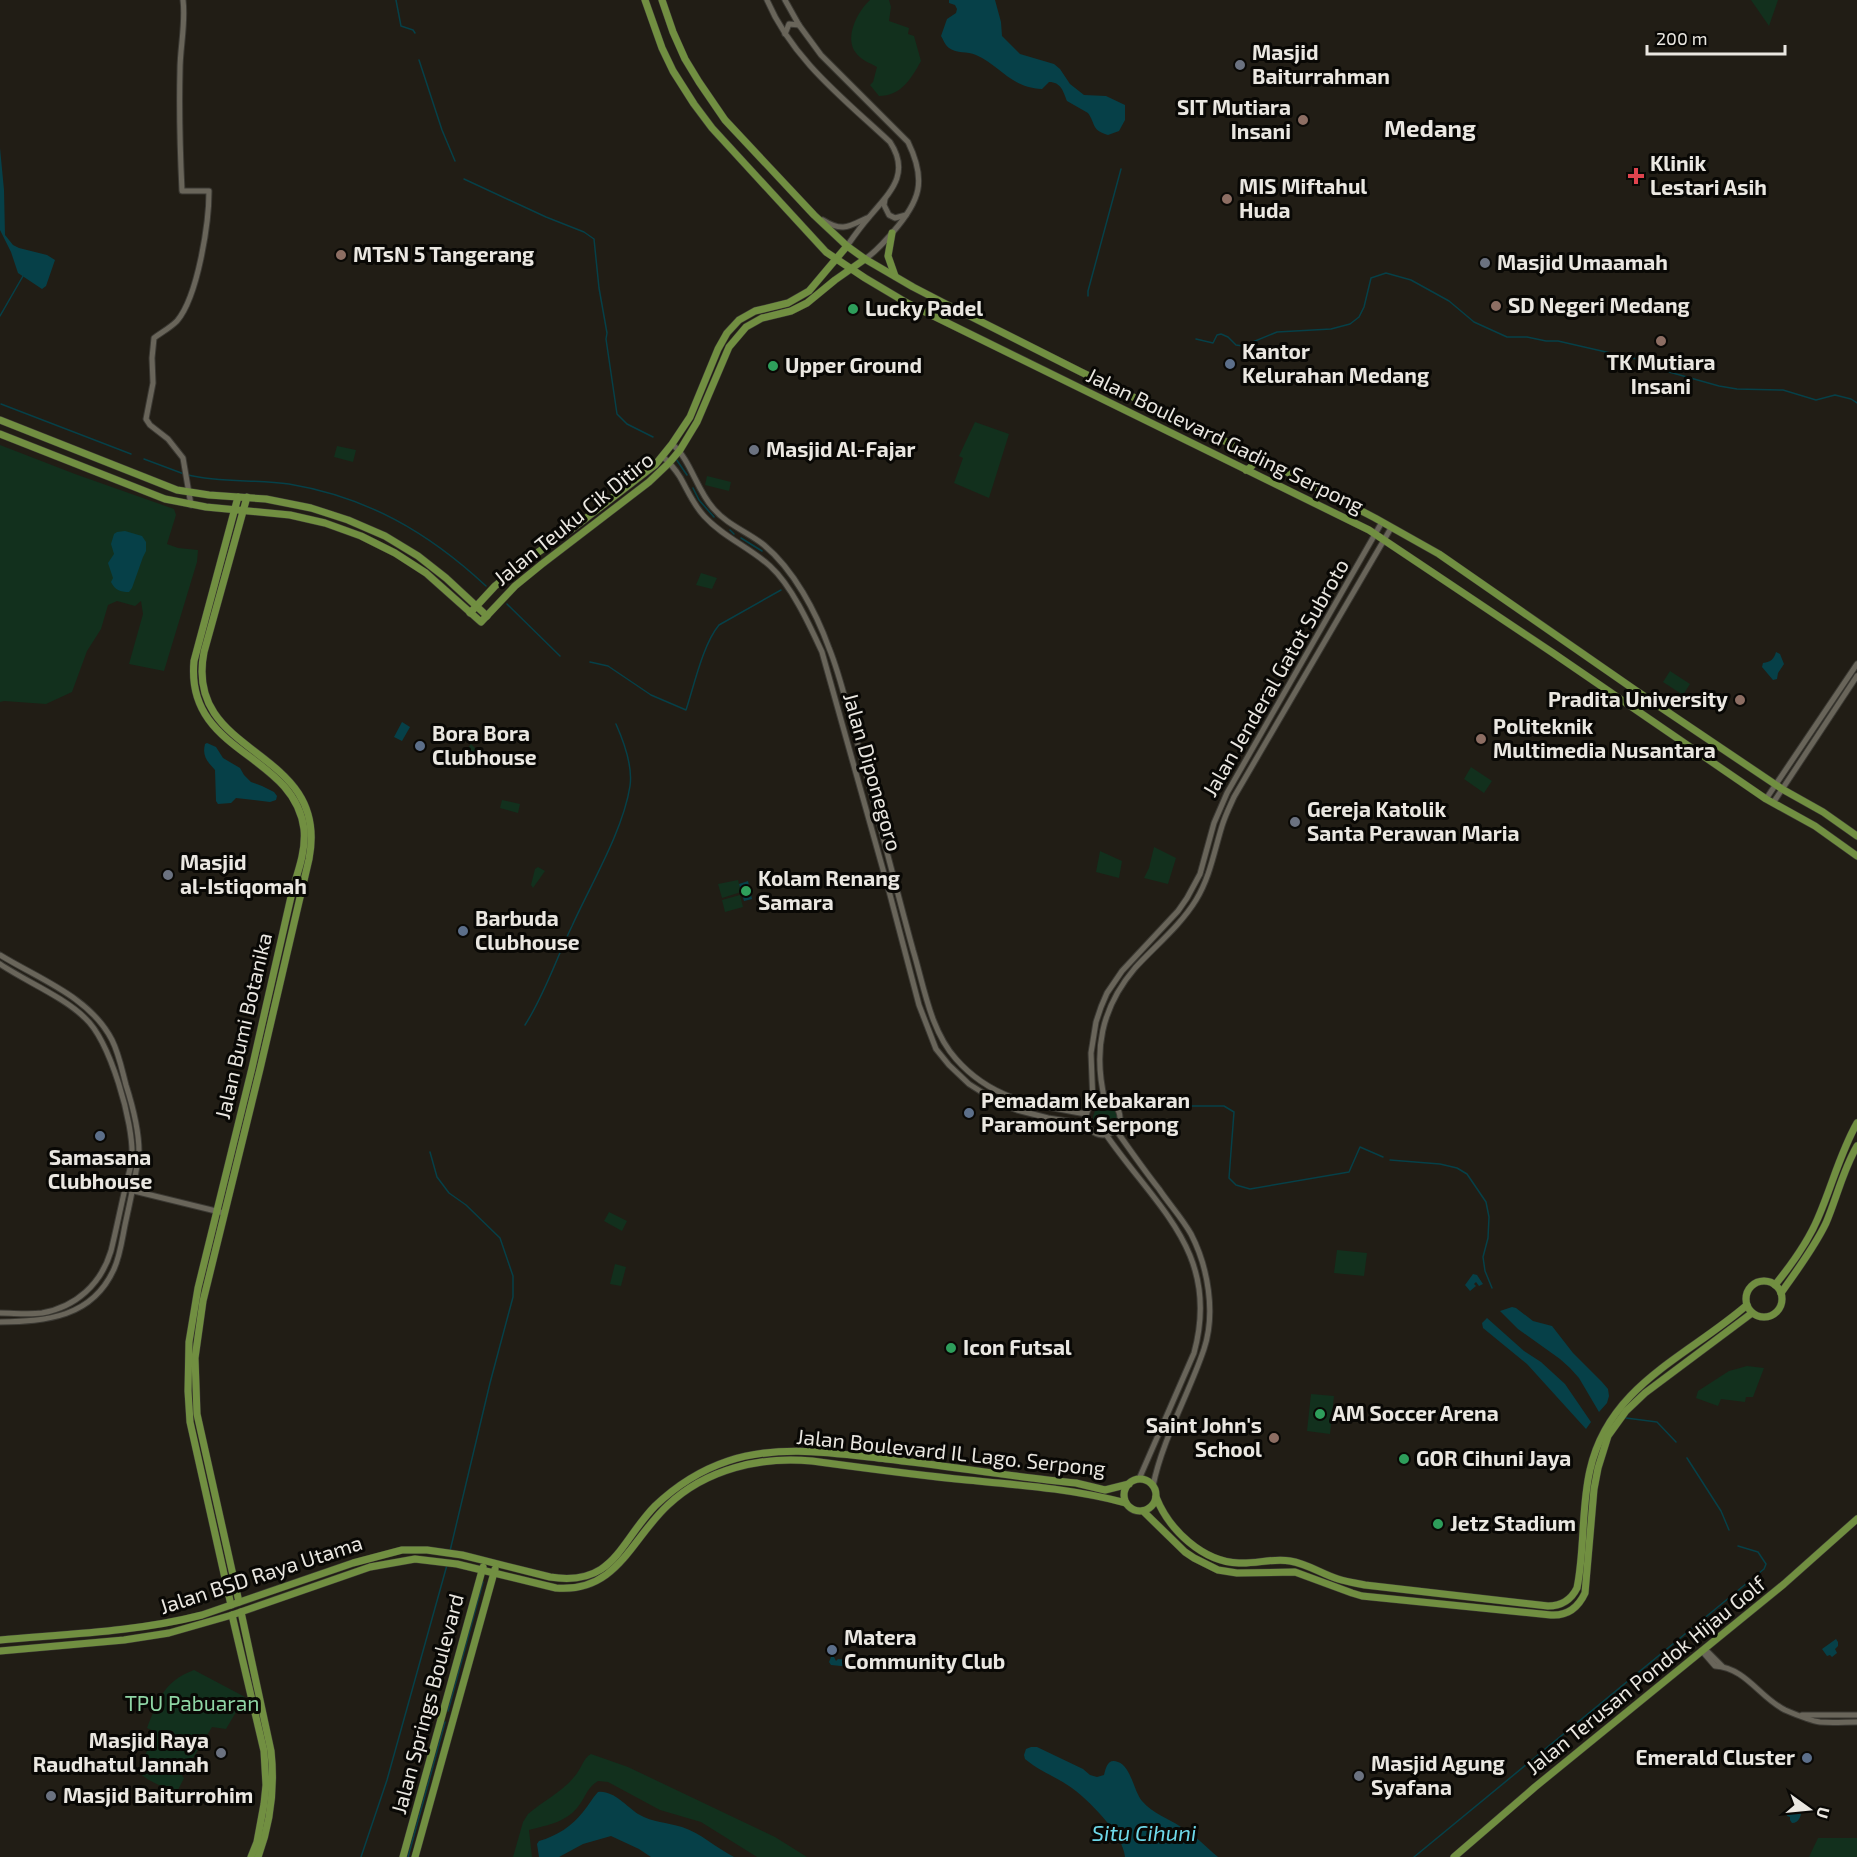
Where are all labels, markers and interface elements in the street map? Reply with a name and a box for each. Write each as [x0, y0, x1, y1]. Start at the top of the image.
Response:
scale bar [1647, 18, 1785, 56]
text: 200 m [1656, 27, 1708, 49]
place label: Masjid Baiturrahman [1252, 39, 1390, 88]
marker: Masjid Baiturrahman [1233, 58, 1247, 72]
place label: SIT Mutiara Insani [1177, 94, 1291, 143]
marker: SIT Mutiara Insani [1296, 113, 1310, 127]
district label: Medang [1384, 113, 1476, 142]
place label: Klinik Lestari Asih [1650, 150, 1767, 199]
marker: Klinik Lestari Asih [1627, 167, 1645, 185]
place label: MIS Miftahul Huda [1239, 173, 1367, 222]
marker: MIS Miftahul Huda [1220, 192, 1234, 206]
place label: MTsN 5 Tangerang [353, 241, 534, 266]
marker: MTsN 5 Tangerang [334, 248, 348, 262]
place label: Masjid Umaamah [1497, 249, 1668, 274]
marker: Masjid Umaamah [1478, 256, 1492, 270]
place label: SD Negeri Medang [1508, 292, 1690, 317]
place label: Lucky Padel [865, 295, 983, 321]
marker: SD Negeri Medang [1489, 299, 1503, 313]
marker: Lucky Padel [846, 302, 860, 316]
marker: TK Mutiara Insani [1654, 334, 1668, 348]
place label: Kantor Kelurahan Medang [1242, 338, 1429, 387]
place label: TK Mutiara Insani [1606, 349, 1716, 398]
place label: Upper Ground [785, 352, 922, 377]
marker: Kantor Kelurahan Medang [1223, 357, 1237, 371]
marker: Upper Ground [766, 359, 780, 373]
street label: Jalan Boulevard Gading Serpong [1083, 362, 1369, 518]
place label: Masjid Al-Fajar [766, 436, 916, 461]
marker: Masjid Al-Fajar [747, 443, 761, 457]
street label: Jalan Teuku Cik Ditiro [488, 446, 658, 590]
street label: Jalan Jenderal Gatot Subroto [1196, 554, 1353, 800]
place label: Pradita University [1548, 686, 1728, 712]
street label: Jalan Diponegoro [839, 689, 908, 854]
marker: Pradita University [1733, 693, 1747, 707]
place label: Politeknik Multimedia Nusantara [1493, 713, 1716, 762]
place label: Bora Bora Clubhouse [432, 720, 537, 769]
marker: Politeknik Multimedia Nusantara [1474, 732, 1488, 746]
marker: Bora Bora Clubhouse [413, 739, 427, 753]
place label: Gereja Katolik Santa Perawan Maria [1307, 796, 1519, 845]
marker: Gereja Katolik Santa Perawan Maria [1288, 815, 1302, 829]
place label: Masjid al-Istiqomah [180, 849, 307, 898]
place label: Kolam Renang Samara [758, 865, 900, 914]
marker: Masjid al-Istiqomah [161, 868, 175, 882]
marker: Kolam Renang Samara [739, 884, 753, 898]
place label: Barbuda Clubhouse [475, 905, 580, 954]
marker: Barbuda Clubhouse [456, 924, 470, 938]
street label: Jalan Bumi Botanika [209, 930, 276, 1121]
place label: Pemadam Kebakaran Paramount Serpong [981, 1087, 1190, 1136]
marker: Pemadam Kebakaran Paramount Serpong [962, 1106, 976, 1120]
marker: Samasana Clubhouse [93, 1129, 107, 1143]
place label: Samasana Clubhouse [48, 1144, 152, 1193]
place label: Icon Futsal [963, 1334, 1072, 1359]
marker: Icon Futsal [944, 1341, 958, 1355]
place label: AM Soccer Arena [1332, 1400, 1499, 1425]
marker: AM Soccer Arena [1313, 1407, 1327, 1421]
place label: Saint John's School [1146, 1412, 1262, 1461]
street label: Jalan Boulevard IL Lago. Serpong [795, 1423, 1107, 1480]
marker: Saint John's School [1267, 1431, 1281, 1445]
place label: GOR Cihuni Jaya [1416, 1445, 1571, 1471]
marker: GOR Cihuni Jaya [1397, 1452, 1411, 1466]
place label: Jetz Stadium [1450, 1510, 1576, 1535]
marker: Jetz Stadium [1431, 1517, 1445, 1531]
street label: Jalan BSD Raya Utama [156, 1529, 365, 1618]
street label: Jalan Terusan Pondok Hijau Golf [1520, 1570, 1771, 1780]
street label: Jalan Springs Boulevard [385, 1591, 468, 1817]
place label: Matera Community Club [844, 1624, 1005, 1674]
marker: Matera Community Club [825, 1643, 839, 1657]
park label: TPU Pabuaran [125, 1690, 259, 1715]
place label: Masjid Raya Raudhatul Jannah [33, 1727, 209, 1776]
place label: Emerald Cluster [1635, 1744, 1795, 1769]
marker: Masjid Raya Raudhatul Jannah [214, 1746, 228, 1760]
place label: Masjid Agung Syafana [1371, 1750, 1505, 1800]
marker: Emerald Cluster [1800, 1751, 1814, 1765]
marker: Masjid Agung Syafana [1352, 1769, 1366, 1783]
north arrow [1779, 1779, 1839, 1839]
place label: Masjid Baiturrohim [63, 1782, 253, 1807]
marker: Masjid Baiturrohim [44, 1789, 58, 1803]
text: U [1813, 1805, 1835, 1821]
water label: Situ Cihuni [1092, 1819, 1196, 1845]

